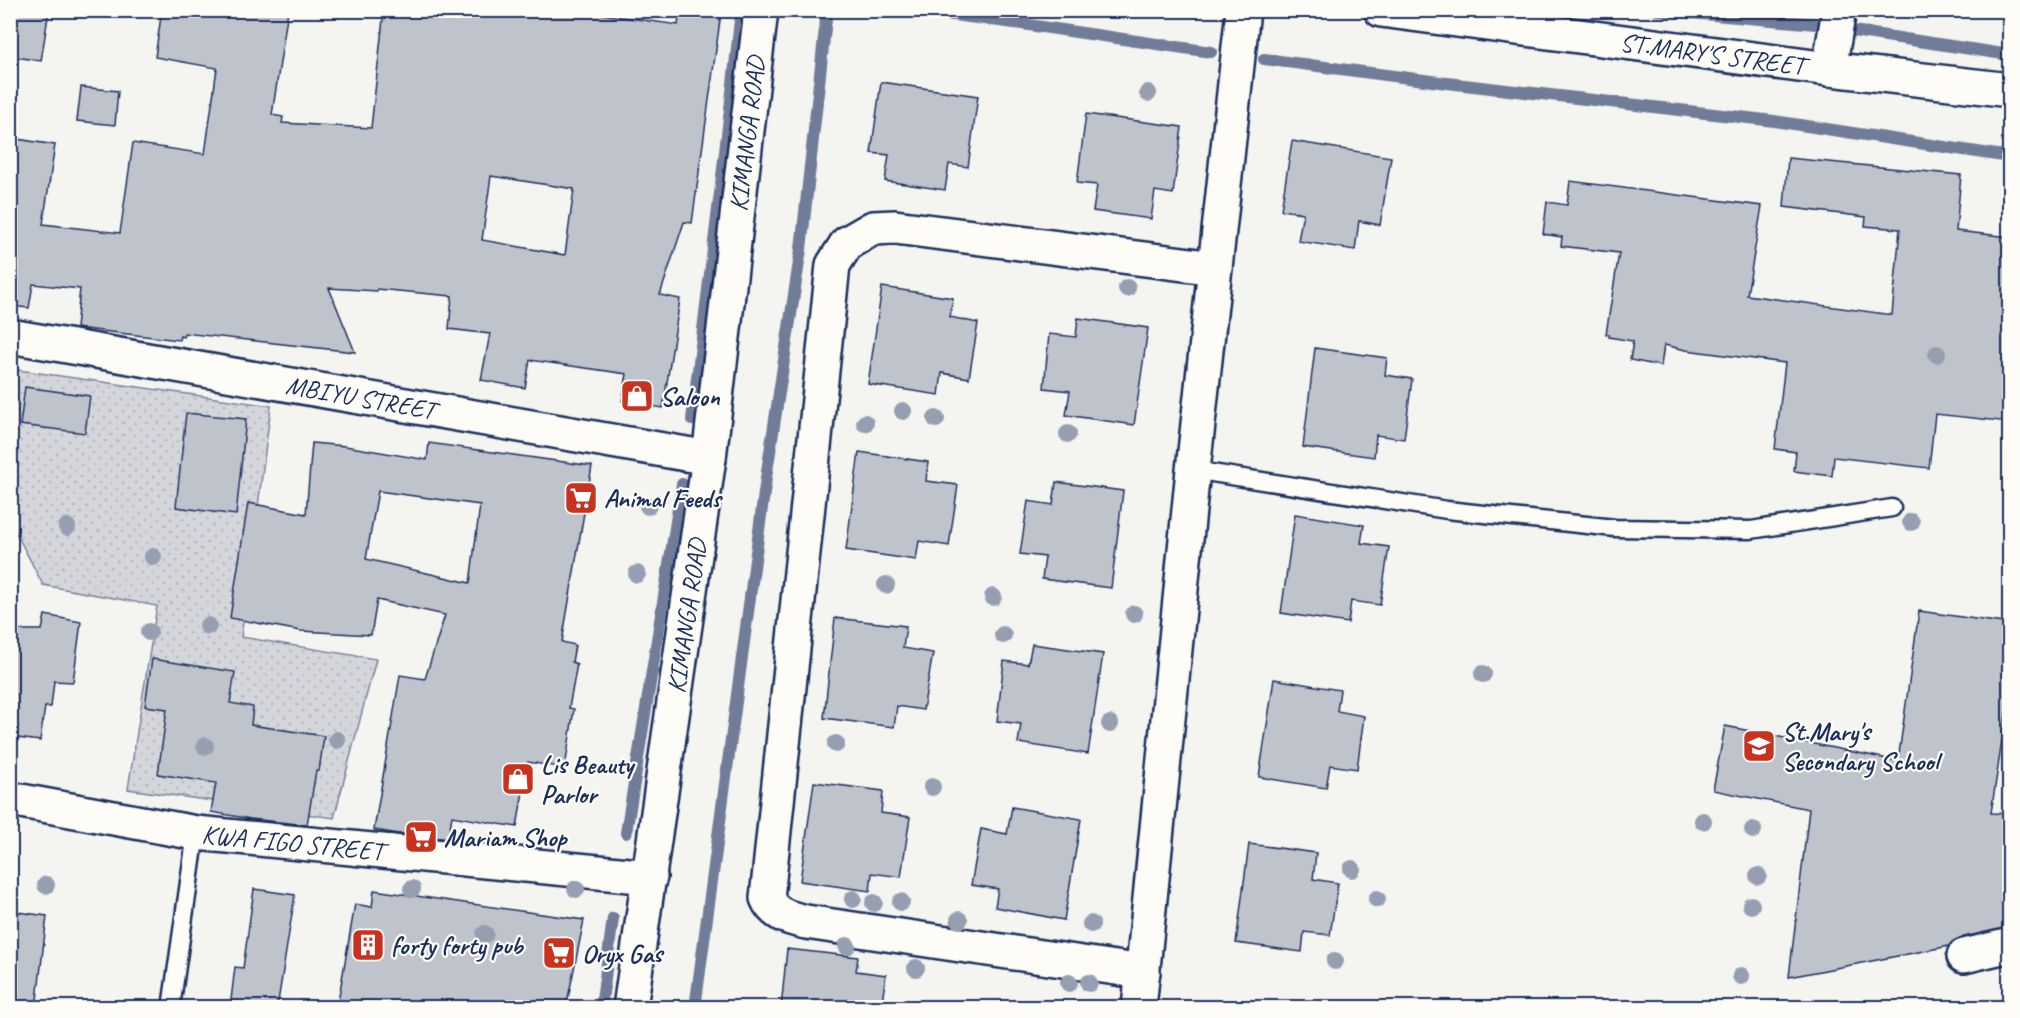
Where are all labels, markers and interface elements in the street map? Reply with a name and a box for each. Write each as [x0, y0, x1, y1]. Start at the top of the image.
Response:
street label: ST.MARY'S STREET [1618, 26, 1812, 83]
street label: KIMANGA ROAD [722, 52, 773, 213]
street label: MBIYU STREET [283, 368, 443, 428]
shop icon: Saloon [619, 378, 655, 414]
place label: Saloon [660, 380, 721, 413]
supermarket icon: Animal Feeds [563, 480, 599, 516]
place label: Animal Feeds [604, 482, 723, 515]
street label: KIMANGA ROAD [659, 534, 715, 695]
place label: St.Mary's Secondary School [1782, 715, 1943, 778]
school or university icon: St.Mary's Secondary School [1741, 728, 1777, 764]
place label: Lis Beauty Parlor [541, 748, 636, 811]
shop icon: Lis Beauty Parlor [500, 761, 536, 797]
street label: KWA FIGO STREET [200, 818, 391, 869]
supermarket icon: Mariam Shop [403, 819, 439, 855]
place label: Mariam Shop [444, 821, 568, 854]
building icon: forty forty pub [350, 927, 386, 963]
place label: forty forty pub [391, 929, 525, 962]
supermarket icon: Oryx Gas [541, 935, 577, 971]
place label: Oryx Gas [582, 937, 665, 970]

